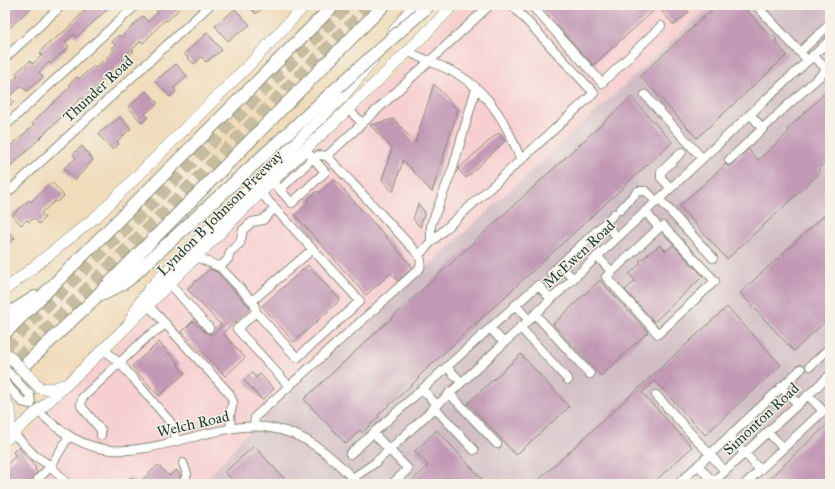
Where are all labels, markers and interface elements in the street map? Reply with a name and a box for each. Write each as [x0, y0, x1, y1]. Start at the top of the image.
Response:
street label: Thunder Road [59, 52, 137, 126]
street label: Lyndon B Johnson Freeway [153, 146, 288, 280]
street label: McEwen Road [539, 216, 619, 292]
street label: Simonton Road [719, 379, 803, 459]
street label: Welch Road [155, 407, 231, 441]

